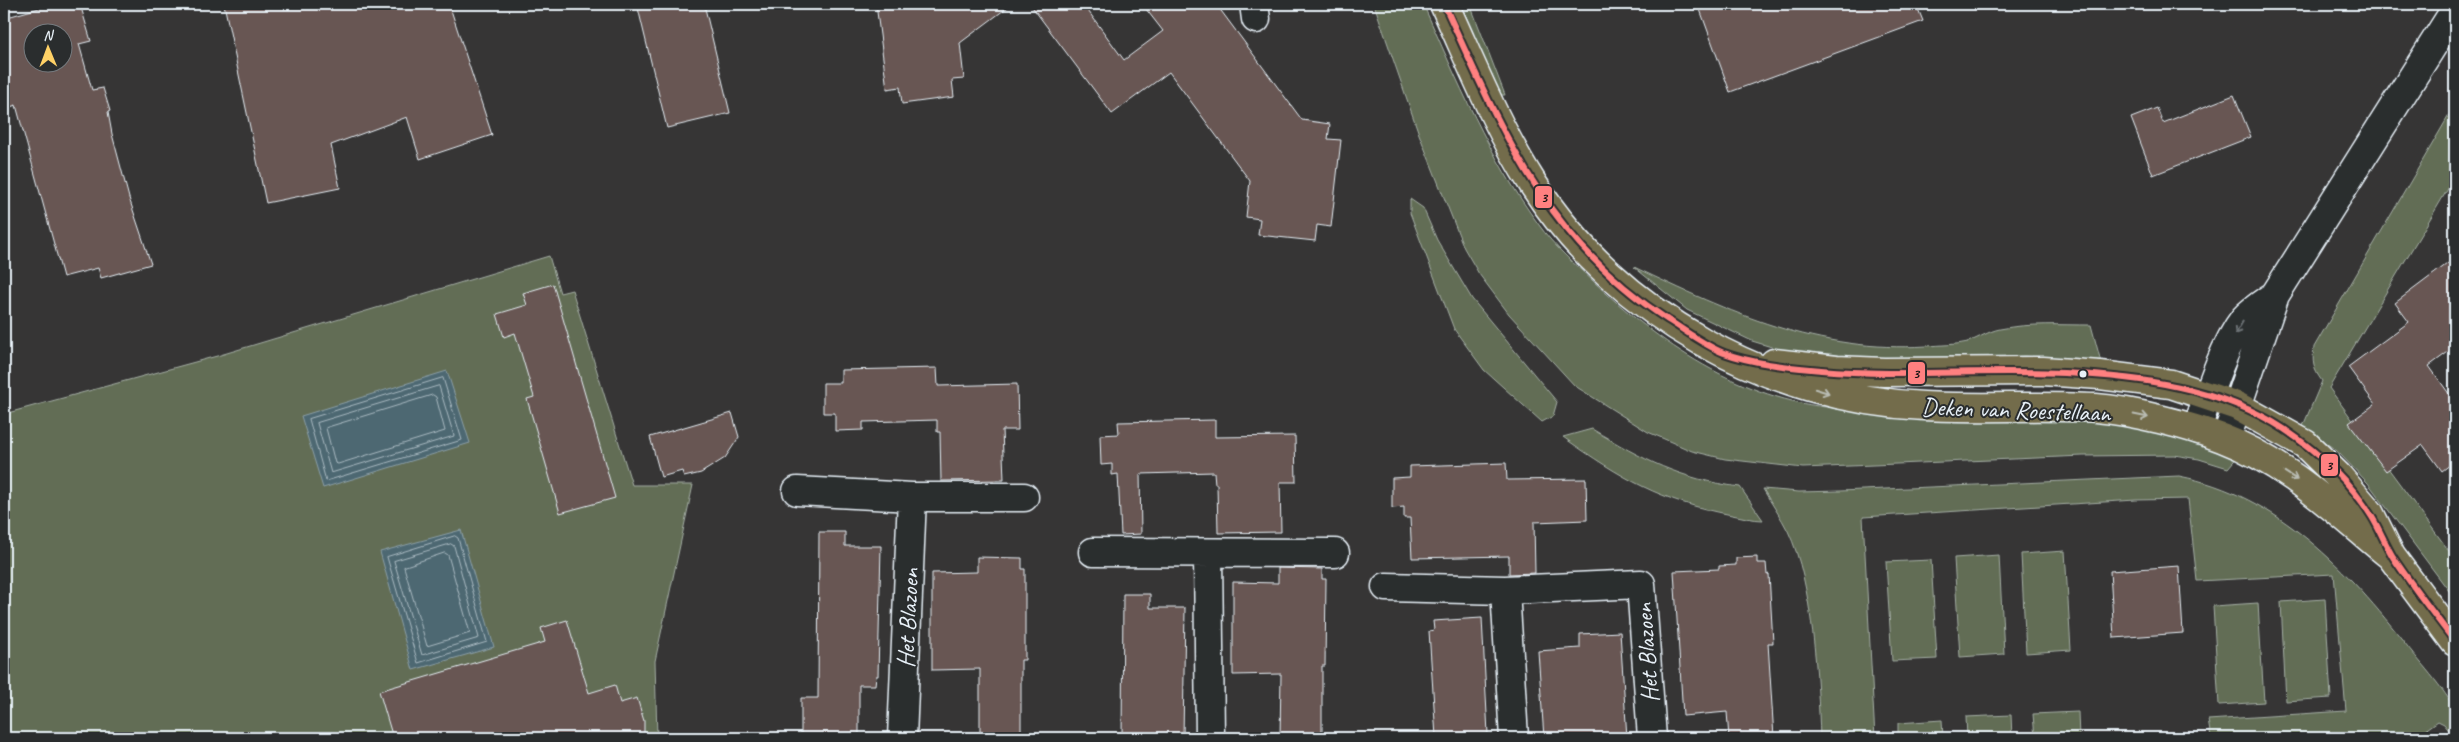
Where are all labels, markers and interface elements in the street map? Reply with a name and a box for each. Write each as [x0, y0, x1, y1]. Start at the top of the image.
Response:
north arrow [22, 22, 72, 72]
text: N [43, 27, 55, 44]
line badge: 3 [1534, 185, 1553, 209]
text: 3 [1541, 189, 1549, 206]
one-way arrow [2234, 320, 2244, 334]
line badge: 3 [1907, 361, 1926, 385]
text: 3 [1913, 365, 1921, 382]
unlabelled marker [2078, 369, 2088, 379]
one-way arrow [1814, 387, 1830, 397]
street label: Deken van Roestellaan [1921, 391, 2113, 429]
one-way arrow [2132, 412, 2148, 422]
line badge: 3 [2320, 453, 2339, 477]
text: 3 [2326, 457, 2334, 474]
one-way arrow [2283, 471, 2297, 481]
street label: Het Blazoen [889, 567, 927, 669]
street label: Het Blazoen [1628, 601, 1666, 704]

